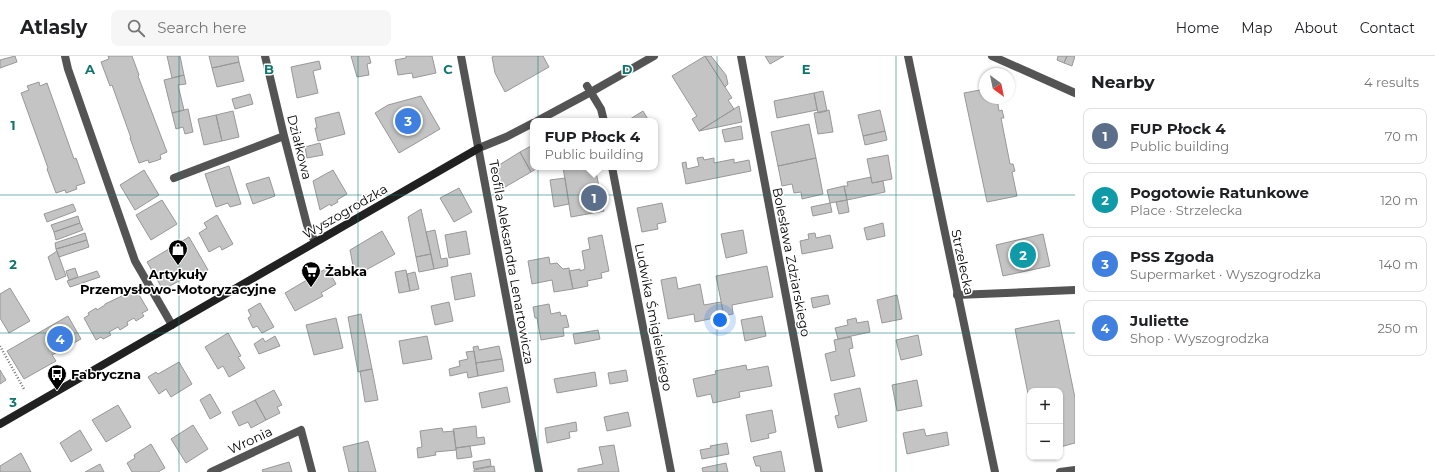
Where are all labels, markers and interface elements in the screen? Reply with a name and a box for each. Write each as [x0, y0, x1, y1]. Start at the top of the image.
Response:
search box [111, 10, 391, 46]
text: Atlasly [20, 16, 87, 39]
icon: search [125, 17, 147, 39]
text: Search here [157, 18, 247, 37]
text: Home [1176, 19, 1219, 37]
text: Map [1241, 19, 1272, 37]
text: About [1294, 19, 1338, 37]
text: Contact [1360, 19, 1415, 37]
text: A [84, 61, 96, 77]
text: B [264, 61, 274, 77]
text: C [443, 61, 453, 77]
text: D [622, 61, 633, 77]
text: E [802, 61, 811, 77]
north arrow [979, 68, 1015, 104]
text: Nearby [1091, 72, 1155, 92]
text: 4 results [1364, 74, 1419, 90]
pin: 3 [395, 106, 421, 136]
street label: Działkowa [284, 113, 316, 181]
text: 1 [10, 117, 16, 133]
popup [530, 118, 658, 170]
text: FUP Płock 4 [1130, 119, 1226, 138]
text: FUP Płock 4 [544, 127, 640, 146]
text: 1 [1102, 128, 1108, 144]
text: 70 m [1385, 128, 1418, 144]
text: Public building [1130, 138, 1229, 154]
text: Public building [544, 146, 644, 162]
street label: Teofila Aleksandra Lenartowicza [486, 158, 538, 366]
street label: Wyszogrodzka [300, 180, 390, 242]
pin: 1 [581, 183, 607, 213]
text: Pogotowie Ratunkowe [1130, 183, 1309, 202]
street label: Bolesława Zdziarskiego [770, 186, 814, 338]
text: 2 [1101, 192, 1109, 208]
text: 120 m [1380, 192, 1418, 208]
text: Place · Strzelecka [1130, 202, 1242, 218]
street label: Strzelecka [948, 228, 978, 296]
shop icon: Artykuły Przemysłowo-Motoryzacyjne [167, 238, 189, 266]
pin: 2 [1010, 240, 1036, 270]
street label: Ludwika Śmigielskiego [632, 242, 676, 392]
text: PSS Zgoda [1130, 247, 1214, 266]
text: 2 [9, 256, 17, 272]
text: 3 [1101, 256, 1109, 272]
text: 140 m [1379, 256, 1418, 272]
supermarket icon: Żabka [300, 260, 322, 288]
place label: Żabka [325, 263, 367, 279]
place label: Artykuły Przemysłowo-Motoryzacyjne [80, 266, 276, 297]
text: Supermarket · Wyszogrodzka [1130, 266, 1321, 282]
your location [710, 310, 730, 330]
text: Juliette [1130, 311, 1189, 330]
text: 4 [1101, 320, 1109, 336]
text: 250 m [1377, 320, 1418, 336]
pin: 4 [47, 324, 73, 354]
text: Shop · Wyszogrodzka [1130, 330, 1269, 346]
bus stop icon: Fabryczna [46, 363, 68, 391]
place label: Fabryczna [71, 366, 141, 382]
map controls [1027, 388, 1063, 460]
button: + [1027, 388, 1063, 424]
text: 3 [8, 394, 17, 410]
street label: Wronia [225, 423, 275, 457]
button: − [1027, 424, 1063, 460]

